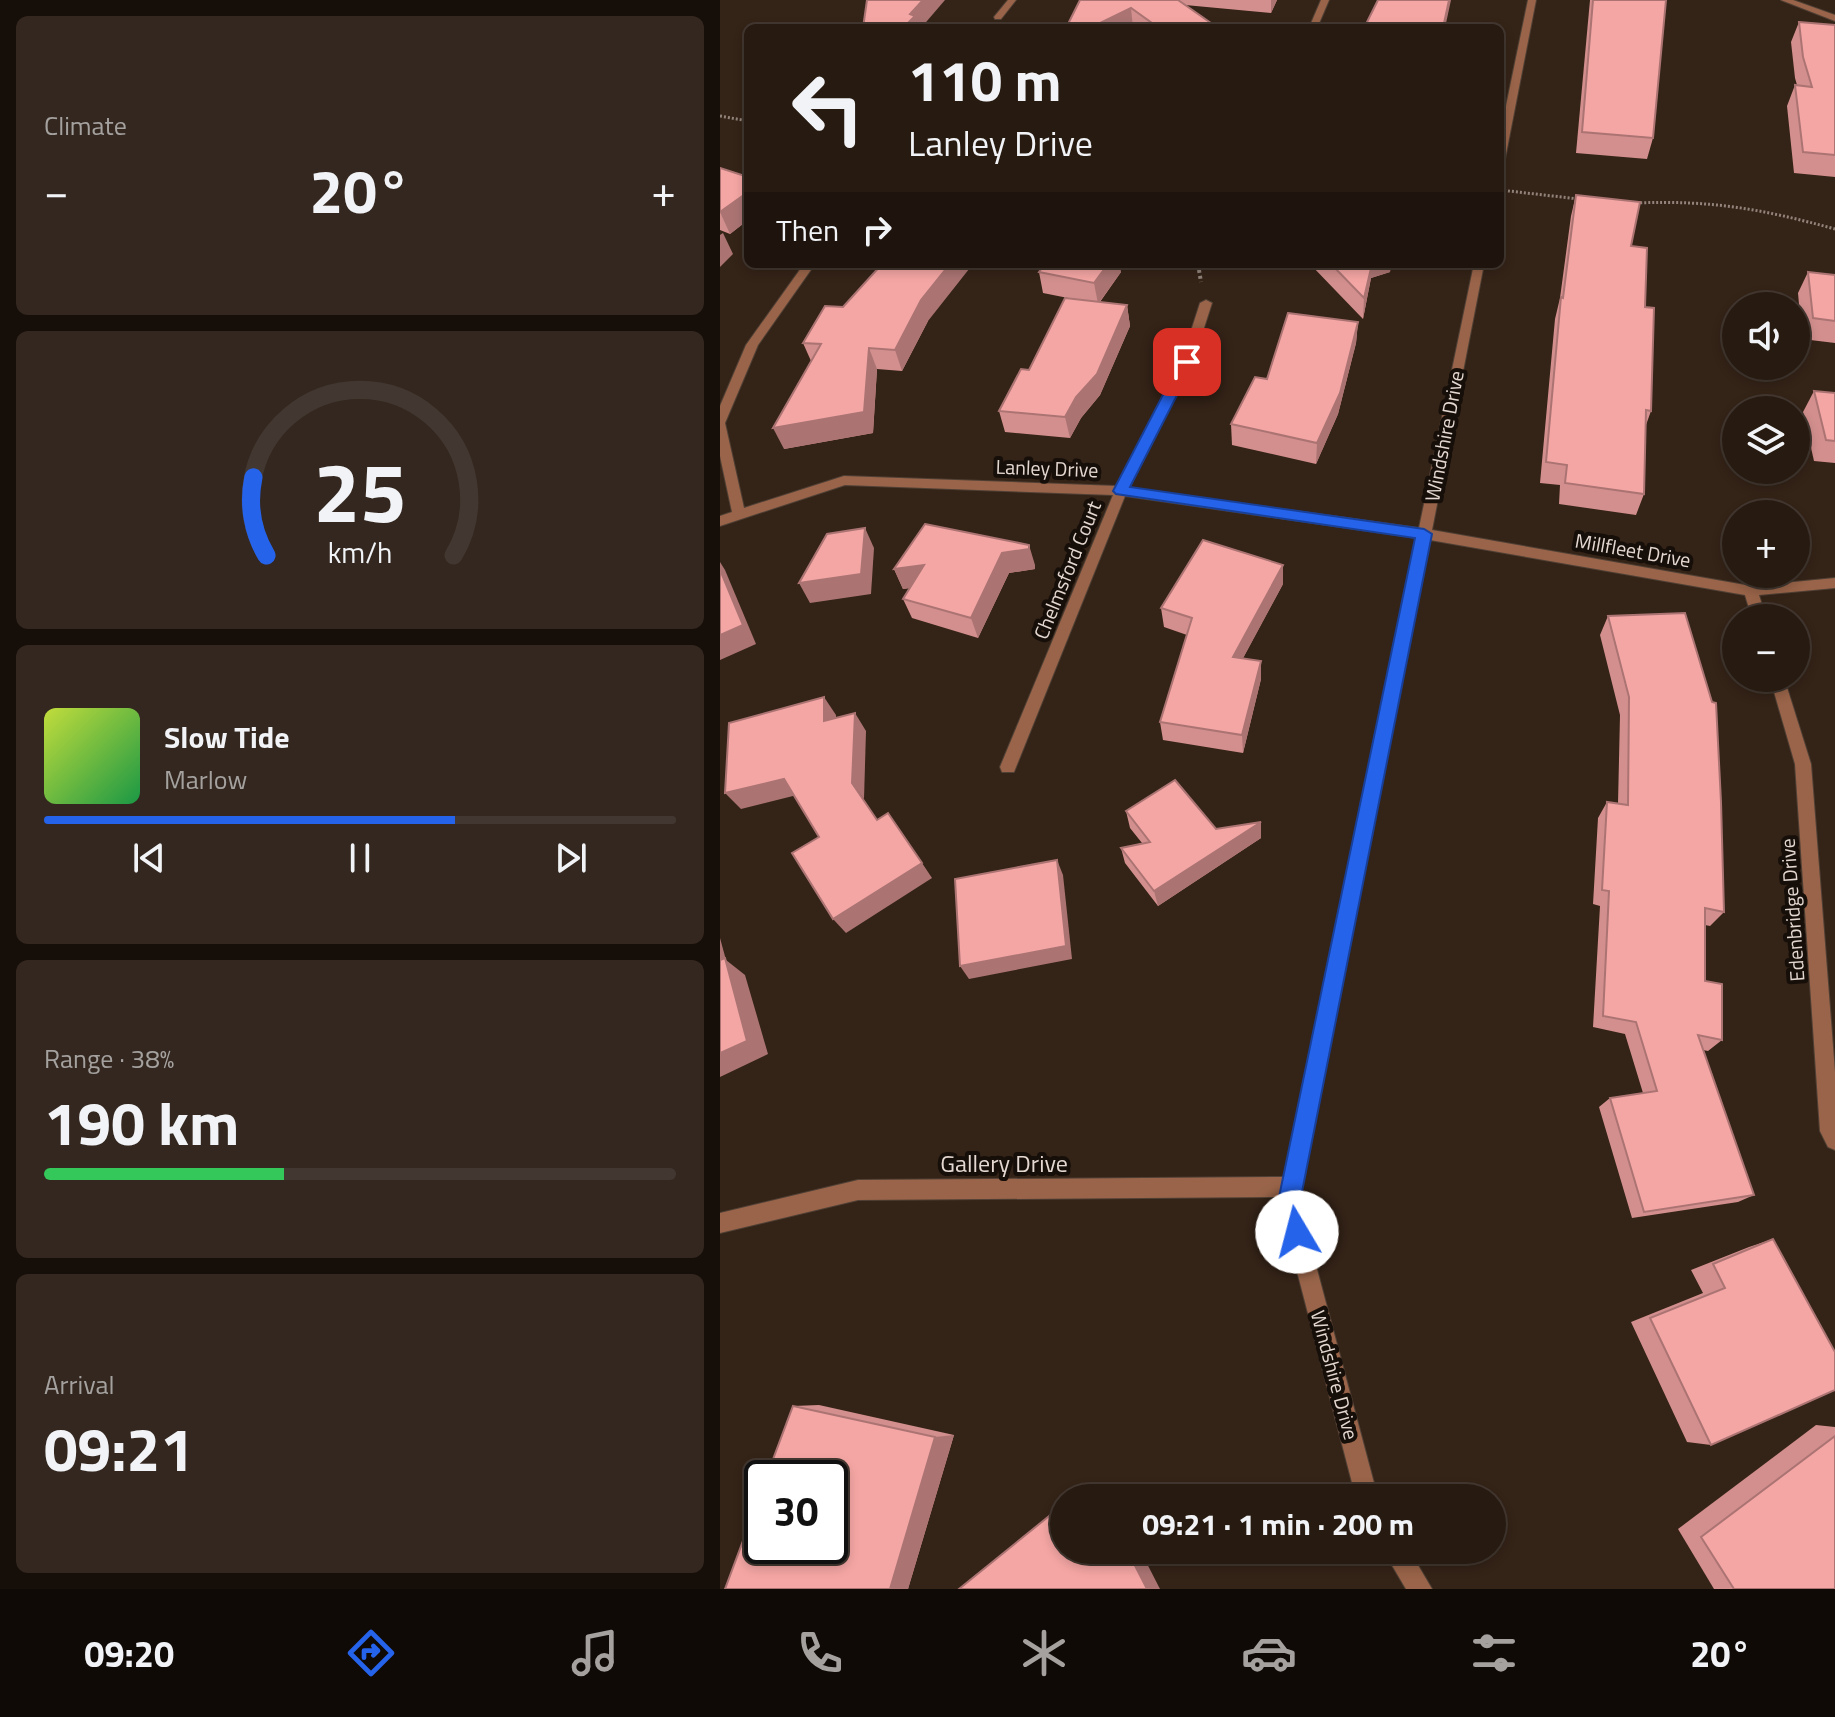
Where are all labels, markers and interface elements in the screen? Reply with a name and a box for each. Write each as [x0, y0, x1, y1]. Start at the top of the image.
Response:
text: 110 m [908, 38, 1061, 123]
icon: left [776, 56, 880, 160]
text: Climate [44, 106, 127, 145]
text: Lanley Drive [908, 115, 1093, 170]
text: 20° [310, 145, 410, 236]
text: − [44, 157, 69, 224]
text: + [651, 157, 676, 224]
text: Then [776, 207, 839, 253]
icon: right [855, 208, 899, 252]
map controls [1722, 292, 1810, 692]
button: sound [1722, 292, 1810, 380]
pin [1153, 328, 1221, 396]
icon: arrive [1165, 340, 1209, 384]
street label: Windshire Drive [1416, 368, 1472, 504]
button: layers [1722, 396, 1810, 484]
text: 25 [313, 427, 407, 553]
street label: Lanley Drive [995, 451, 1099, 485]
street label: Chelmsford Court [1025, 496, 1109, 644]
button: + [1722, 500, 1810, 588]
street label: Millfleet Drive [1573, 525, 1693, 575]
text: km/h [328, 531, 392, 574]
button: − [1722, 604, 1810, 692]
text: Slow Tide [164, 714, 289, 760]
text: Marlow [164, 760, 247, 799]
icon: previous [127, 836, 171, 880]
icon: pause [338, 836, 382, 880]
icon: next [549, 836, 593, 880]
street label: Edenbridge Drive [1772, 837, 1812, 983]
text: Range · 38% [44, 1039, 174, 1078]
text: 190 km [44, 1077, 239, 1168]
street label: Gallery Drive [940, 1145, 1068, 1181]
position arrow [1255, 1190, 1339, 1274]
street label: Windshire Drive [1303, 1307, 1367, 1443]
text: Arrival [44, 1365, 115, 1404]
text: 09:21 [44, 1403, 194, 1494]
speed limit sign: 30 [744, 1460, 848, 1564]
text: 09:21 · 1 min · 200 m [1142, 1501, 1414, 1547]
icon: directions [343, 1625, 399, 1681]
icon: music [567, 1625, 623, 1681]
icon: phone [792, 1625, 848, 1681]
icon: climate [1016, 1625, 1072, 1681]
icon: car [1241, 1625, 1297, 1681]
icon: filters [1466, 1625, 1522, 1681]
text: 09:20 [84, 1626, 174, 1681]
text: 20° [1690, 1626, 1751, 1681]

